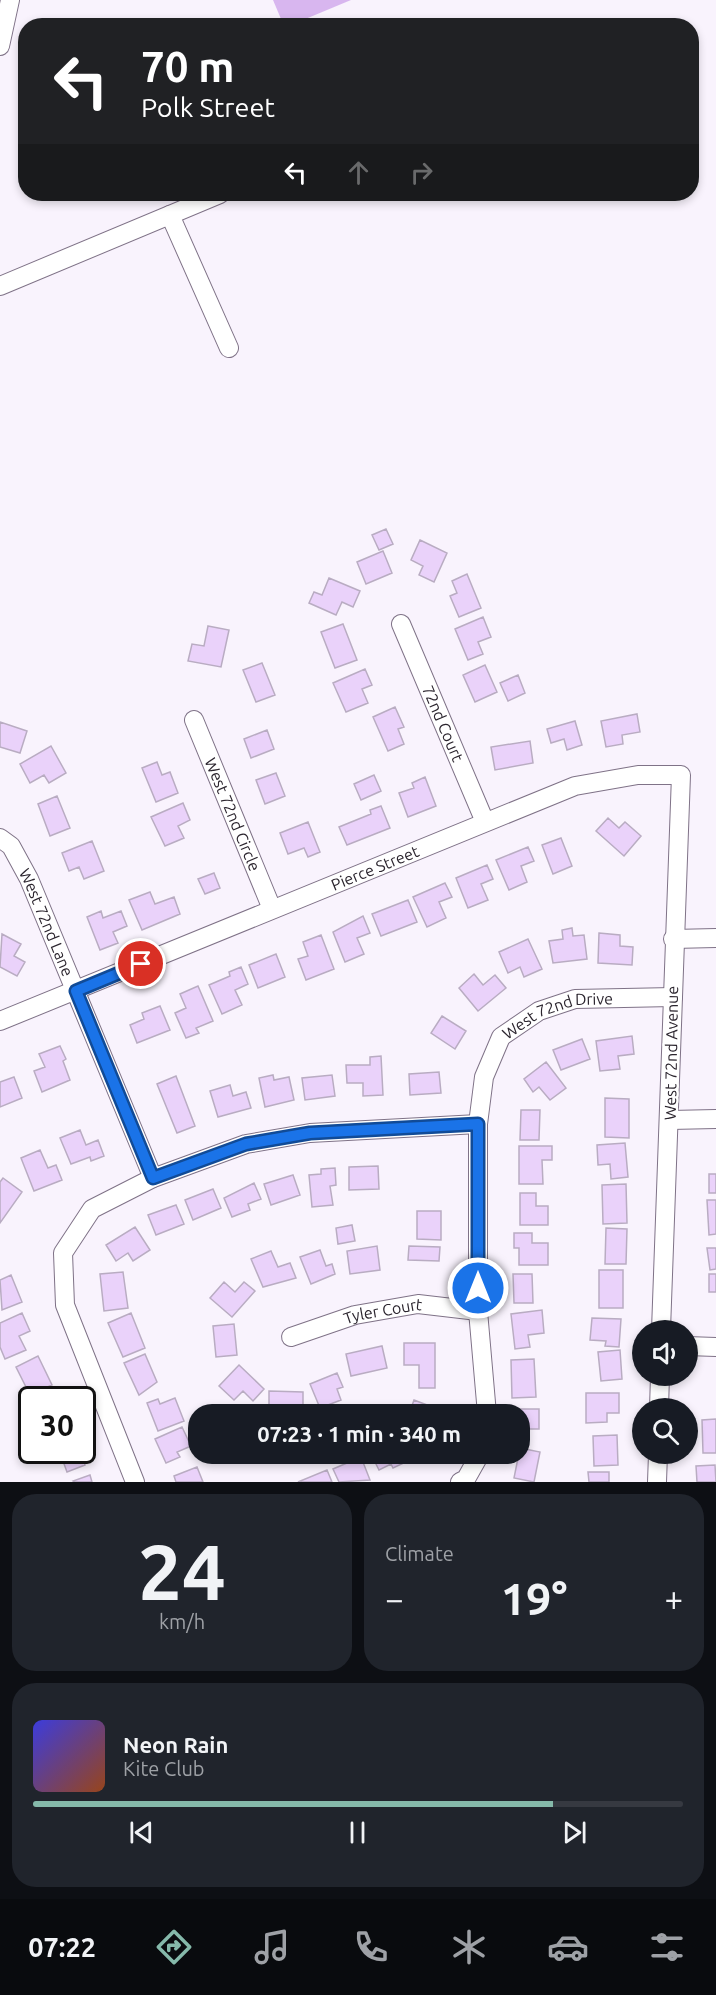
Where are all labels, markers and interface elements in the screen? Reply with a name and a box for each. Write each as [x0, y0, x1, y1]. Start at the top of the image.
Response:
icon: left [42, 42, 120, 120]
text: 70 m [141, 43, 235, 90]
text: Polk Street [141, 92, 275, 122]
icon: left [279, 156, 312, 189]
icon: ahead [342, 156, 375, 189]
icon: right [405, 156, 438, 189]
street label: 72nd Court [419, 683, 468, 765]
street label: West 72nd Circle [202, 755, 264, 874]
street label: Pierce Street [328, 842, 422, 894]
street label: West 72nd Lane [16, 865, 77, 979]
pin [115, 938, 166, 989]
icon: arrive [124, 947, 157, 980]
street label: West 72nd Avenue [661, 986, 681, 1120]
street label: West 72nd Drive [499, 989, 613, 1042]
position arrow [446, 1256, 510, 1320]
street label: Tyler Court [341, 1295, 424, 1327]
map controls [632, 1320, 698, 1464]
button: sound [632, 1320, 698, 1386]
speed limit sign: 30 [18, 1386, 96, 1464]
button: search [632, 1398, 698, 1464]
text: 07:23 · 1 min · 340 m [257, 1421, 461, 1446]
text: 24 [138, 1527, 226, 1615]
text: Climate [385, 1542, 454, 1565]
text: 19° [501, 1573, 567, 1624]
text: − [385, 1580, 404, 1617]
text: + [664, 1580, 683, 1617]
text: km/h [159, 1610, 205, 1633]
text: Neon Rain [123, 1732, 228, 1757]
text: Kite Club [123, 1757, 205, 1780]
icon: previous [125, 1816, 158, 1849]
icon: pause [341, 1816, 374, 1849]
icon: next [558, 1816, 591, 1849]
icon: directions [153, 1926, 195, 1968]
icon: music [251, 1926, 293, 1968]
icon: phone [350, 1926, 392, 1968]
icon: climate [448, 1926, 490, 1968]
icon: car [547, 1926, 589, 1968]
icon: filters [646, 1926, 688, 1968]
text: 07:22 [28, 1932, 96, 1962]

